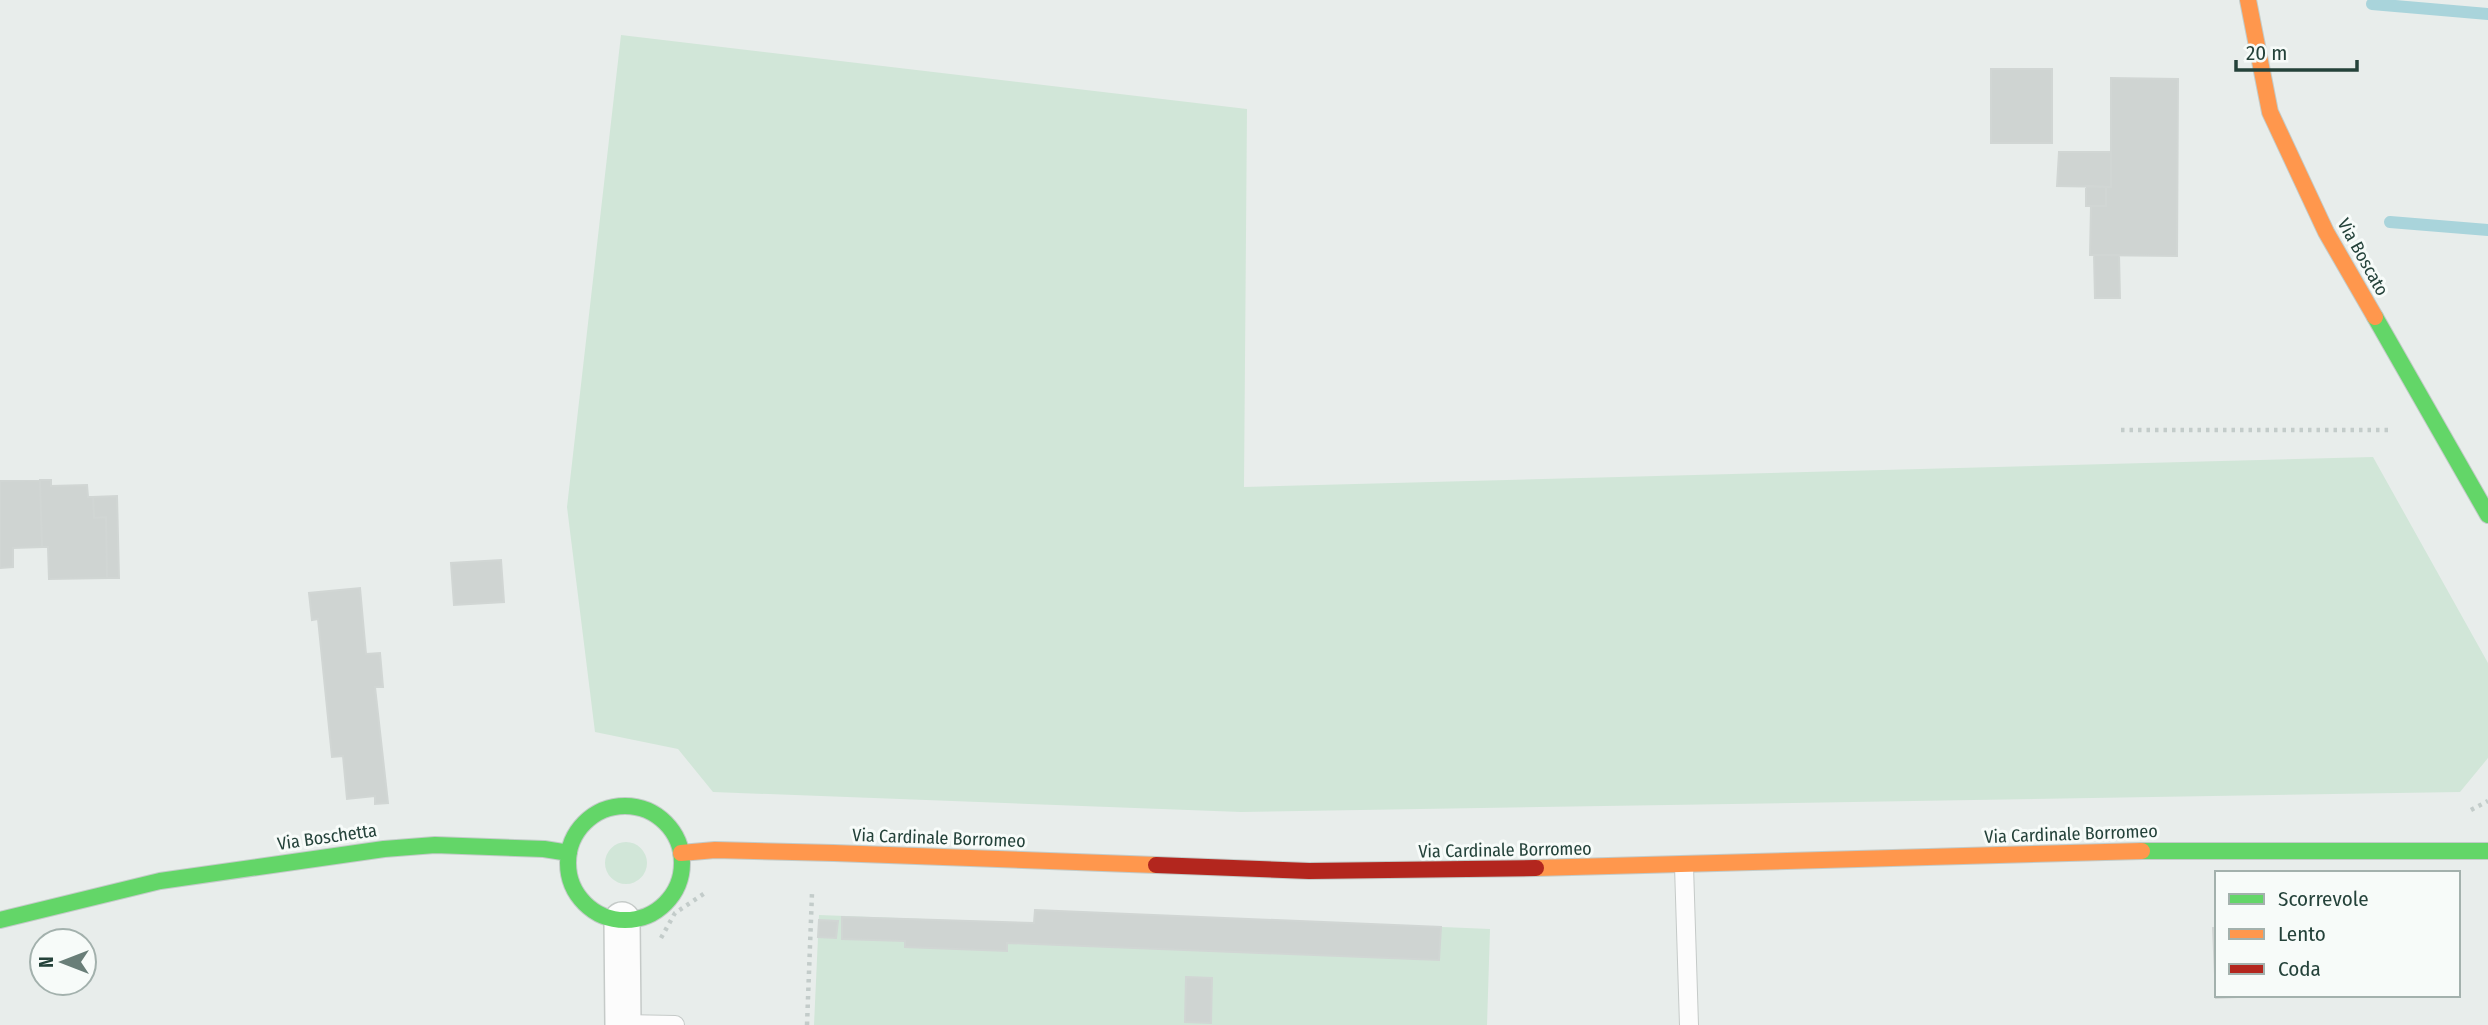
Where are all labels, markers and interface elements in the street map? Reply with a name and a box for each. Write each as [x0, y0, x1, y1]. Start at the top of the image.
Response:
scale bar [2236, 28, 2357, 72]
text: 20 m [2246, 40, 2287, 66]
street label: Via Boscato [2333, 214, 2393, 300]
street label: Via Boschetta [276, 819, 378, 855]
street label: Via Cardinale Borromeo [1984, 820, 2158, 848]
street label: Via Cardinale Borromeo [852, 824, 1026, 852]
street label: Via Cardinale Borromeo [1418, 837, 1592, 863]
legend [2215, 871, 2460, 997]
text: Scorrevole [2278, 886, 2369, 912]
text: Lento [2278, 921, 2326, 947]
north arrow [28, 927, 98, 997]
text: N [35, 956, 58, 968]
text: Coda [2278, 956, 2321, 982]

